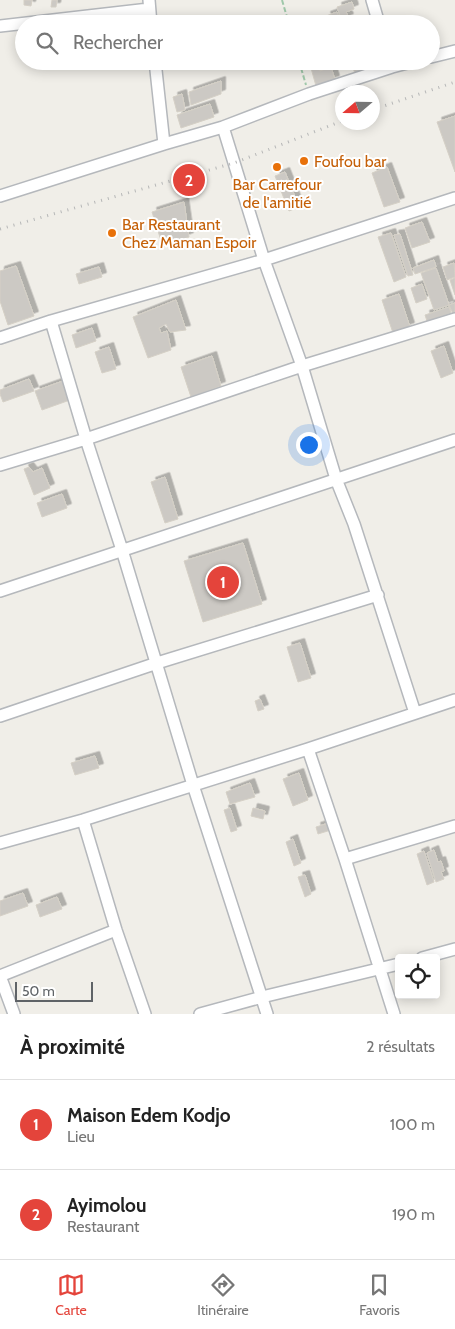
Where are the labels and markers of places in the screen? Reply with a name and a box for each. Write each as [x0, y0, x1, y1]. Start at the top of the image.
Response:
place label: Foufou bar [314, 152, 387, 171]
marker: Foufou bar [298, 155, 310, 167]
pin: 2 [173, 161, 205, 199]
marker: Bar Carrefour de l'amitié [271, 161, 283, 173]
place label: Bar Carrefour de l'amitié [233, 175, 322, 212]
place label: Bar Restaurant Chez Maman Espoir [122, 215, 257, 252]
marker: Bar Restaurant Chez Maman Espoir [106, 227, 118, 239]
pin: 1 [207, 563, 239, 601]

